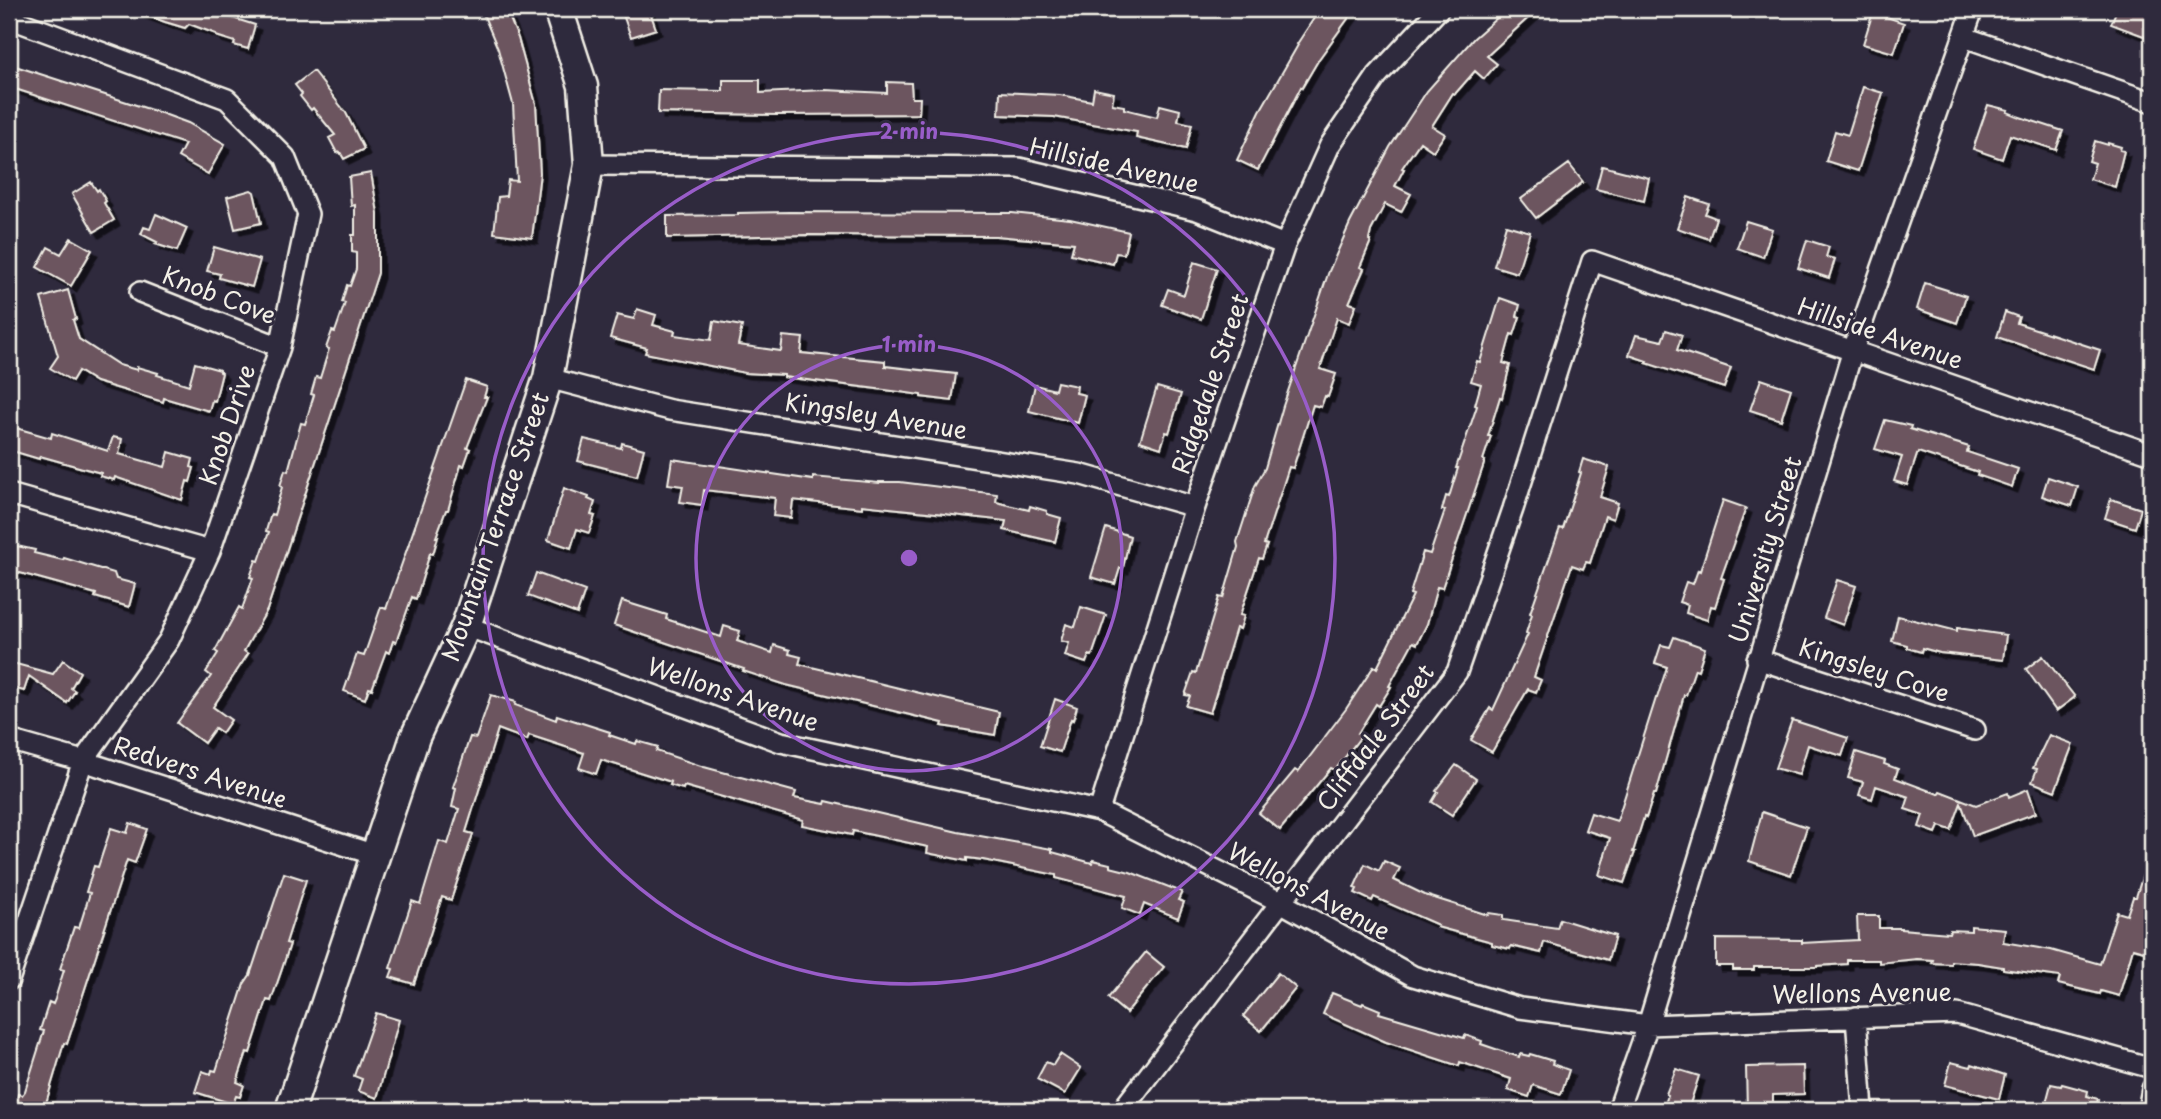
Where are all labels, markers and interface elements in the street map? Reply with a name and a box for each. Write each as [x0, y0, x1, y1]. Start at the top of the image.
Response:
text: 2 min [880, 114, 938, 146]
street label: Hillside Avenue [1026, 127, 1203, 201]
street label: Knob Cove [158, 256, 282, 332]
street label: Hillside Avenue [1793, 287, 1968, 377]
street label: Ridgedale Street [1161, 288, 1257, 478]
text: 1 min [882, 327, 936, 359]
street label: Knob Drive [189, 359, 264, 490]
street label: Kingsley Avenue [783, 383, 970, 447]
street label: Mountain Terrace Street [431, 387, 557, 666]
street label: University Street [1719, 451, 1810, 647]
centre of rings [897, 546, 921, 570]
street label: Kingsley Cove [1795, 628, 1955, 710]
street label: Wellons Avenue [643, 647, 824, 739]
street label: Cliffdale Street [1307, 655, 1442, 818]
street label: Redvers Avenue [109, 726, 292, 816]
street label: Wellons Avenue [1222, 832, 1398, 948]
street label: Wellons Avenue [1772, 972, 1952, 1012]

